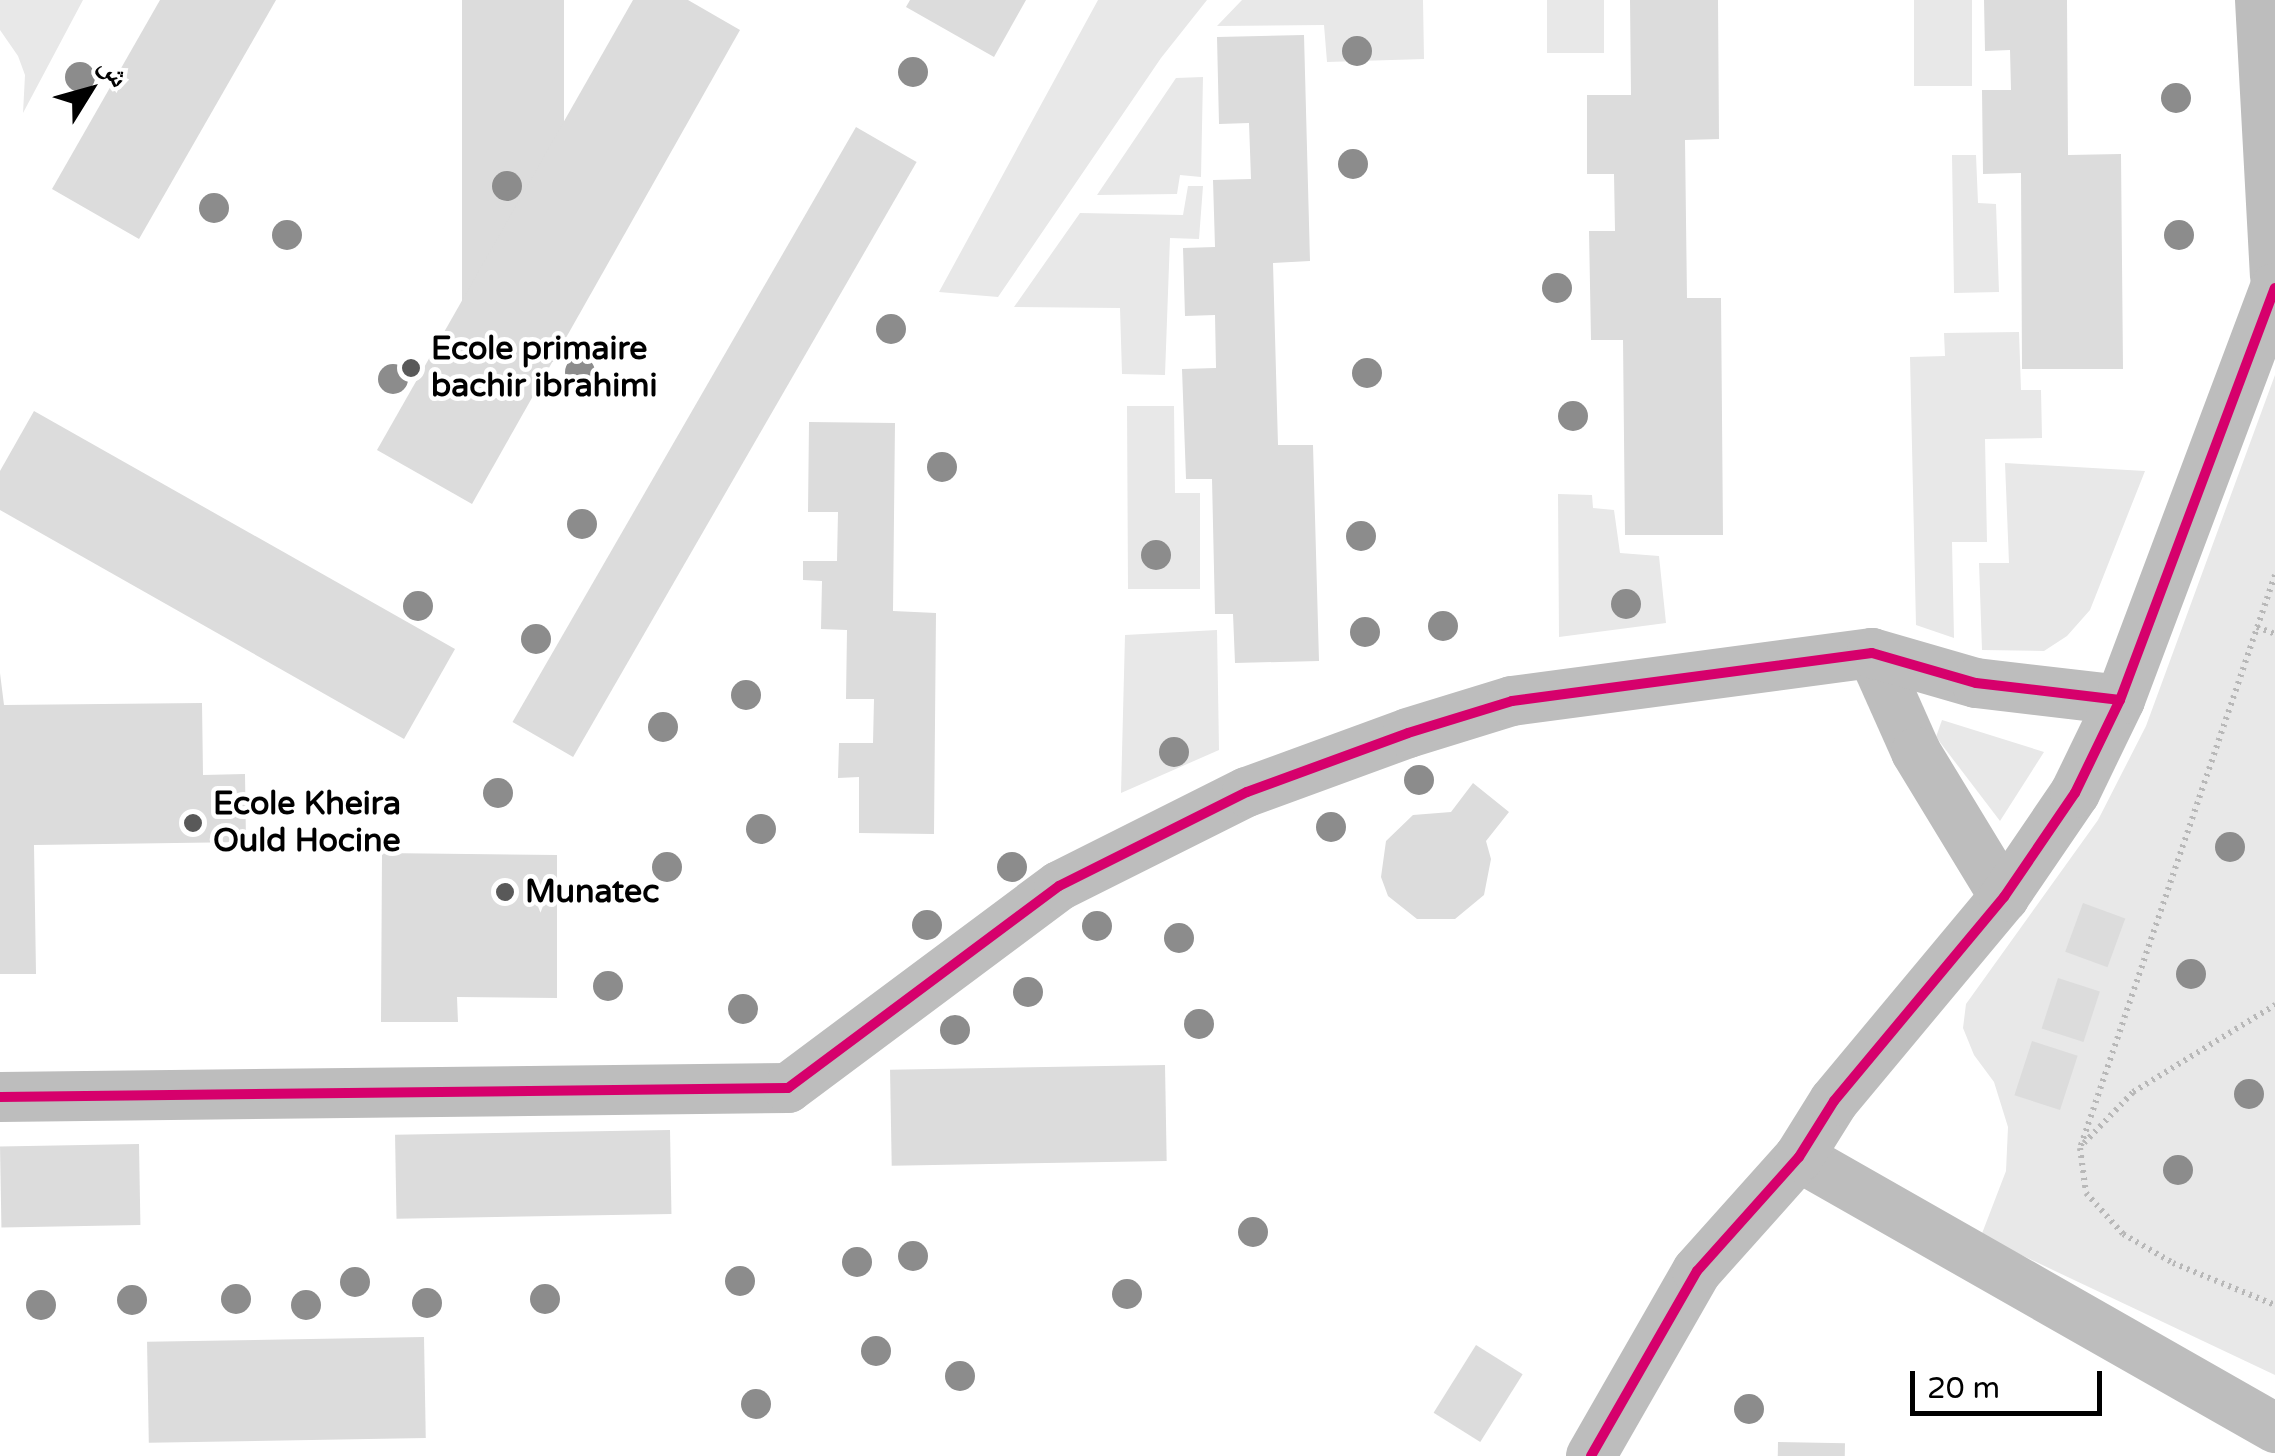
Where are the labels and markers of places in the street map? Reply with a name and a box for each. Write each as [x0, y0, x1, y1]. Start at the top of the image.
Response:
place label: Ecole primaire bachir ibrahimi [431, 331, 657, 406]
marker: Ecole primaire bachir ibrahimi [400, 357, 422, 379]
place label: Ecole Kheira Ould Hocine [213, 786, 401, 861]
marker: Ecole Kheira Ould Hocine [182, 812, 204, 834]
place label: Munatec [525, 873, 659, 911]
marker: Munatec [494, 881, 516, 903]

